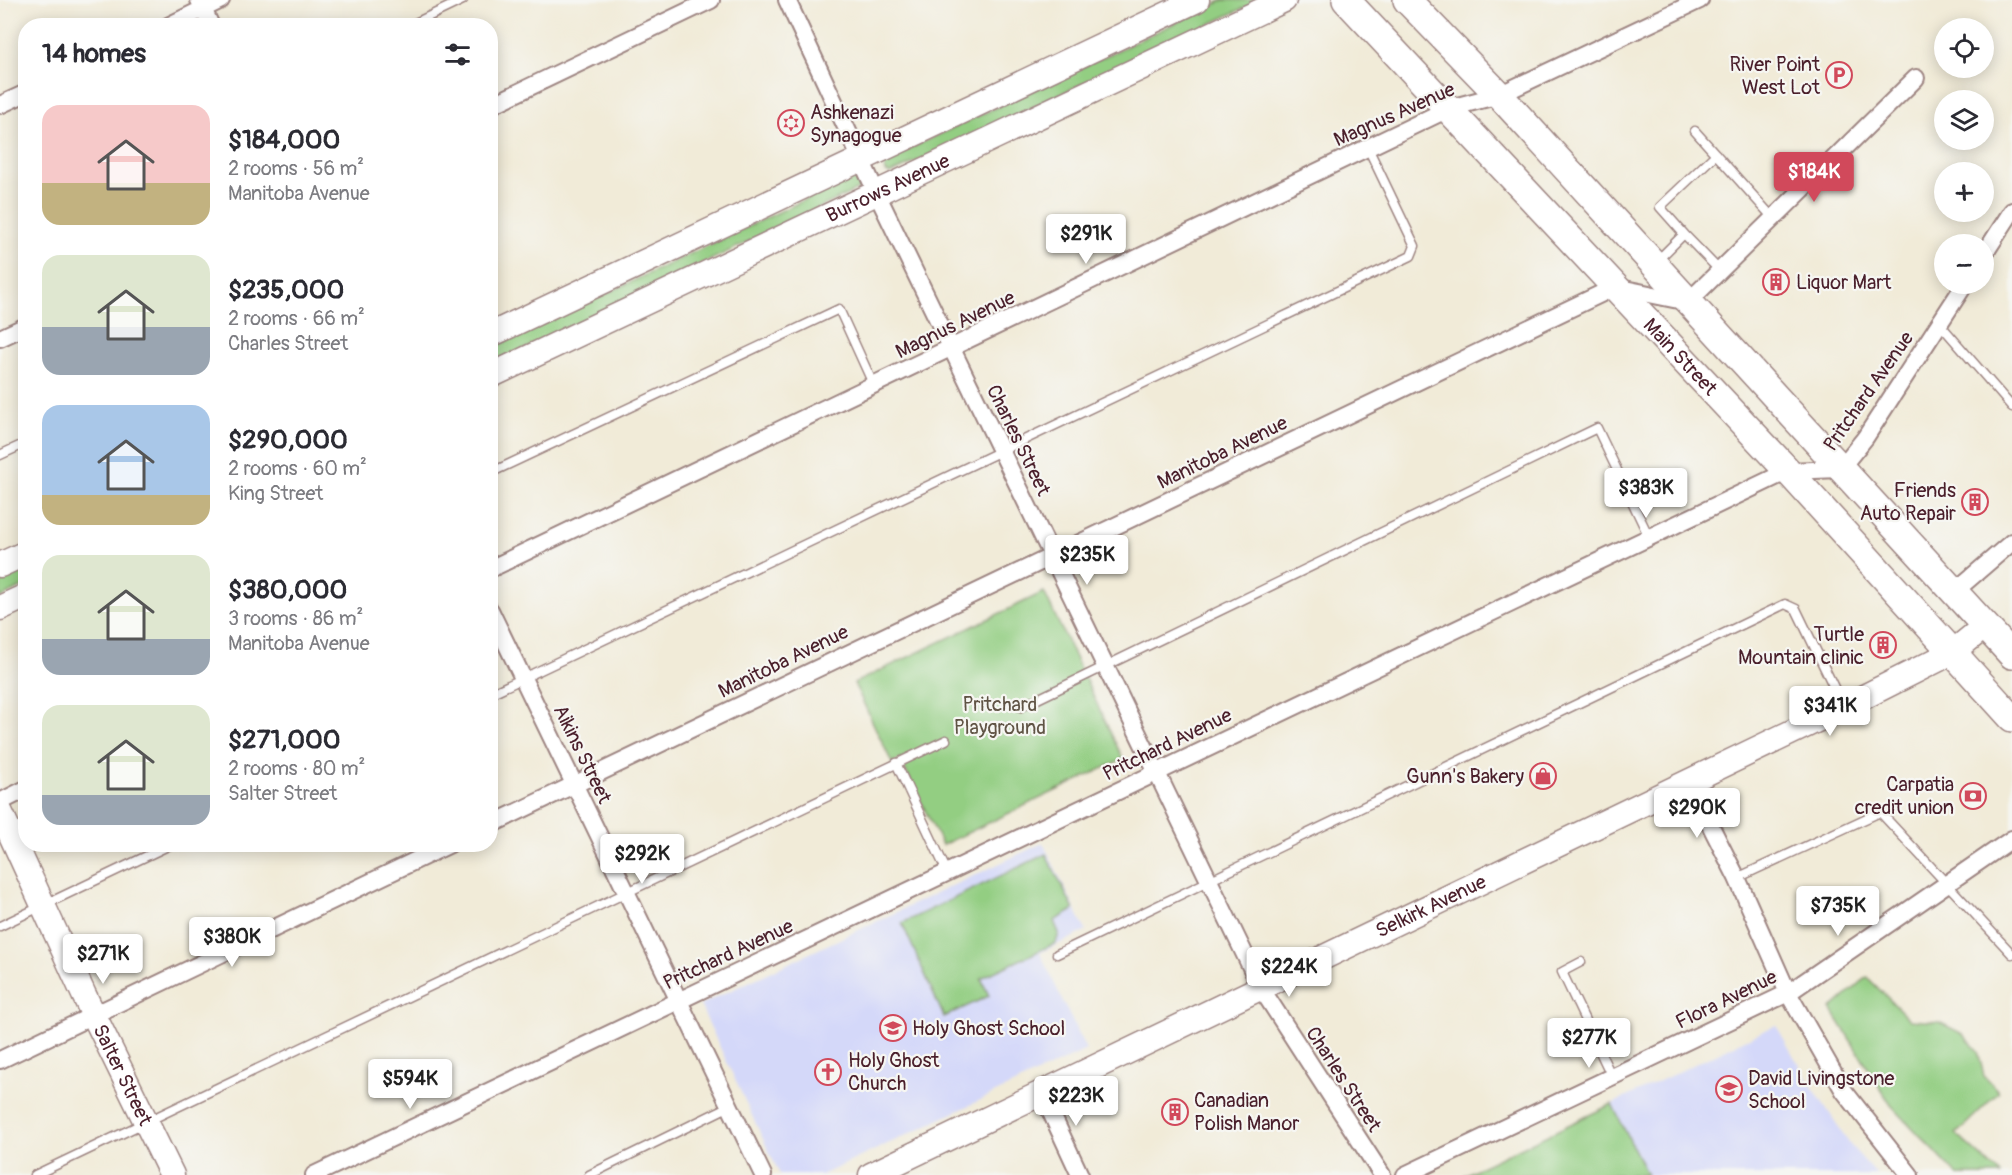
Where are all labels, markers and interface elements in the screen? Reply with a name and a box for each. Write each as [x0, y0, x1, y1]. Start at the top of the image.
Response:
map controls [1934, 18, 1994, 294]
button: locate [1934, 18, 1994, 78]
text: 14 homes [42, 38, 146, 70]
icon: filters [441, 38, 474, 71]
place label: River Point West Lot [1730, 52, 1821, 100]
parking icon: River Point West Lot [1824, 60, 1854, 90]
street label: Magnus Avenue [1330, 77, 1459, 152]
button: layers [1934, 90, 1994, 150]
place label: Ashkenazi Synagogue [810, 100, 902, 148]
synagogue icon: Ashkenazi Synagogue [776, 108, 806, 138]
text: $184,000 [228, 124, 340, 156]
icon: home [90, 129, 162, 201]
street label: Burrows Avenue [822, 148, 954, 228]
pin: $184K [1772, 152, 1856, 203]
text: 2 rooms · 56 m² [228, 156, 364, 181]
text: $184K [1788, 159, 1840, 184]
button: + [1934, 162, 1994, 222]
text: Manitoba Avenue [228, 181, 370, 206]
pin: $291K [1044, 214, 1128, 265]
text: $291K [1060, 221, 1112, 246]
button: − [1934, 234, 1994, 294]
building icon: Liquor Mart [1761, 267, 1791, 297]
place label: Liquor Mart [1796, 270, 1892, 295]
text: $235,000 [228, 274, 344, 306]
icon: home [90, 279, 162, 351]
street label: Magnus Avenue [891, 285, 1019, 364]
text: 2 rooms · 66 m² [228, 306, 365, 331]
street label: Main Street [1638, 313, 1723, 402]
street label: Pritchard Avenue [1818, 326, 1919, 456]
text: Charles Street [228, 331, 348, 356]
street label: Charles Street [981, 381, 1057, 501]
street label: Manitoba Avenue [1153, 410, 1292, 495]
text: $290,000 [228, 424, 348, 456]
icon: home [90, 429, 162, 501]
text: 2 rooms · 60 m² [228, 456, 367, 481]
pin: $383K [1604, 468, 1688, 519]
text: $383K [1618, 475, 1674, 500]
place label: Friends Auto Repair [1860, 478, 1956, 526]
text: King Street [228, 481, 323, 506]
building icon: Friends Auto Repair [1960, 487, 1990, 517]
pin: $235K [1045, 535, 1129, 586]
text: $235K [1059, 542, 1115, 567]
text: $380,000 [228, 574, 347, 606]
icon: home [90, 579, 162, 651]
text: 3 rooms · 86 m² [228, 606, 363, 631]
street label: Manitoba Avenue [714, 619, 853, 704]
place label: Turtle Mountain clinic [1738, 622, 1864, 670]
building icon: Turtle Mountain clinic [1868, 630, 1898, 660]
text: Manitoba Avenue [228, 631, 370, 656]
pin: $341K [1788, 686, 1872, 737]
park label: Pritchard Playground [954, 692, 1046, 740]
text: $341K [1803, 693, 1857, 718]
street label: Aikins Street [548, 701, 618, 808]
street label: Pritchard Avenue [1099, 702, 1236, 787]
text: $271,000 [228, 724, 340, 756]
icon: home [90, 729, 162, 801]
text: 2 rooms · 80 m² [228, 756, 365, 781]
shop icon: Gunn's Bakery [1528, 761, 1558, 791]
place label: Gunn's Bakery [1406, 764, 1524, 789]
place label: Carpatia credit union [1855, 772, 1954, 820]
text: Salter Street [228, 781, 337, 806]
bank icon: Carpatia credit union [1958, 781, 1988, 811]
pin: $290K [1655, 788, 1739, 839]
text: $290K [1668, 795, 1726, 820]
pin: $292K [600, 834, 684, 885]
text: $292K [614, 841, 670, 866]
street label: Selkirk Avenue [1372, 869, 1490, 943]
pin: $735K [1796, 886, 1880, 937]
text: $735K [1810, 893, 1866, 918]
street label: Pritchard Avenue [659, 913, 797, 995]
pin: $380K [190, 917, 274, 968]
text: $380K [203, 924, 261, 949]
pin: $271K [61, 934, 145, 985]
text: $271K [77, 941, 129, 966]
pin: $224K [1247, 947, 1331, 998]
text: $224K [1261, 954, 1317, 979]
street label: Flora Avenue [1671, 964, 1781, 1035]
school or university icon: Holy Ghost School [878, 1013, 908, 1043]
place label: Holy Ghost School [912, 1016, 1065, 1041]
pin: $277K [1547, 1018, 1631, 1069]
street label: Salter Street [87, 1020, 158, 1130]
street label: Charles Street [1300, 1022, 1387, 1137]
text: $277K [1561, 1025, 1617, 1050]
place label: Holy Ghost Church [848, 1048, 940, 1096]
church icon: Holy Ghost Church [813, 1057, 843, 1087]
pin: $594K [368, 1059, 452, 1110]
text: $594K [382, 1066, 438, 1091]
place label: David Livingstone School [1748, 1066, 1895, 1114]
school or university icon: David Livingstone School [1714, 1074, 1744, 1104]
pin: $223K [1034, 1076, 1118, 1127]
text: $223K [1048, 1083, 1104, 1108]
place label: Canadian Polish Manor [1194, 1088, 1299, 1136]
building icon: Canadian Polish Manor [1160, 1097, 1190, 1127]

